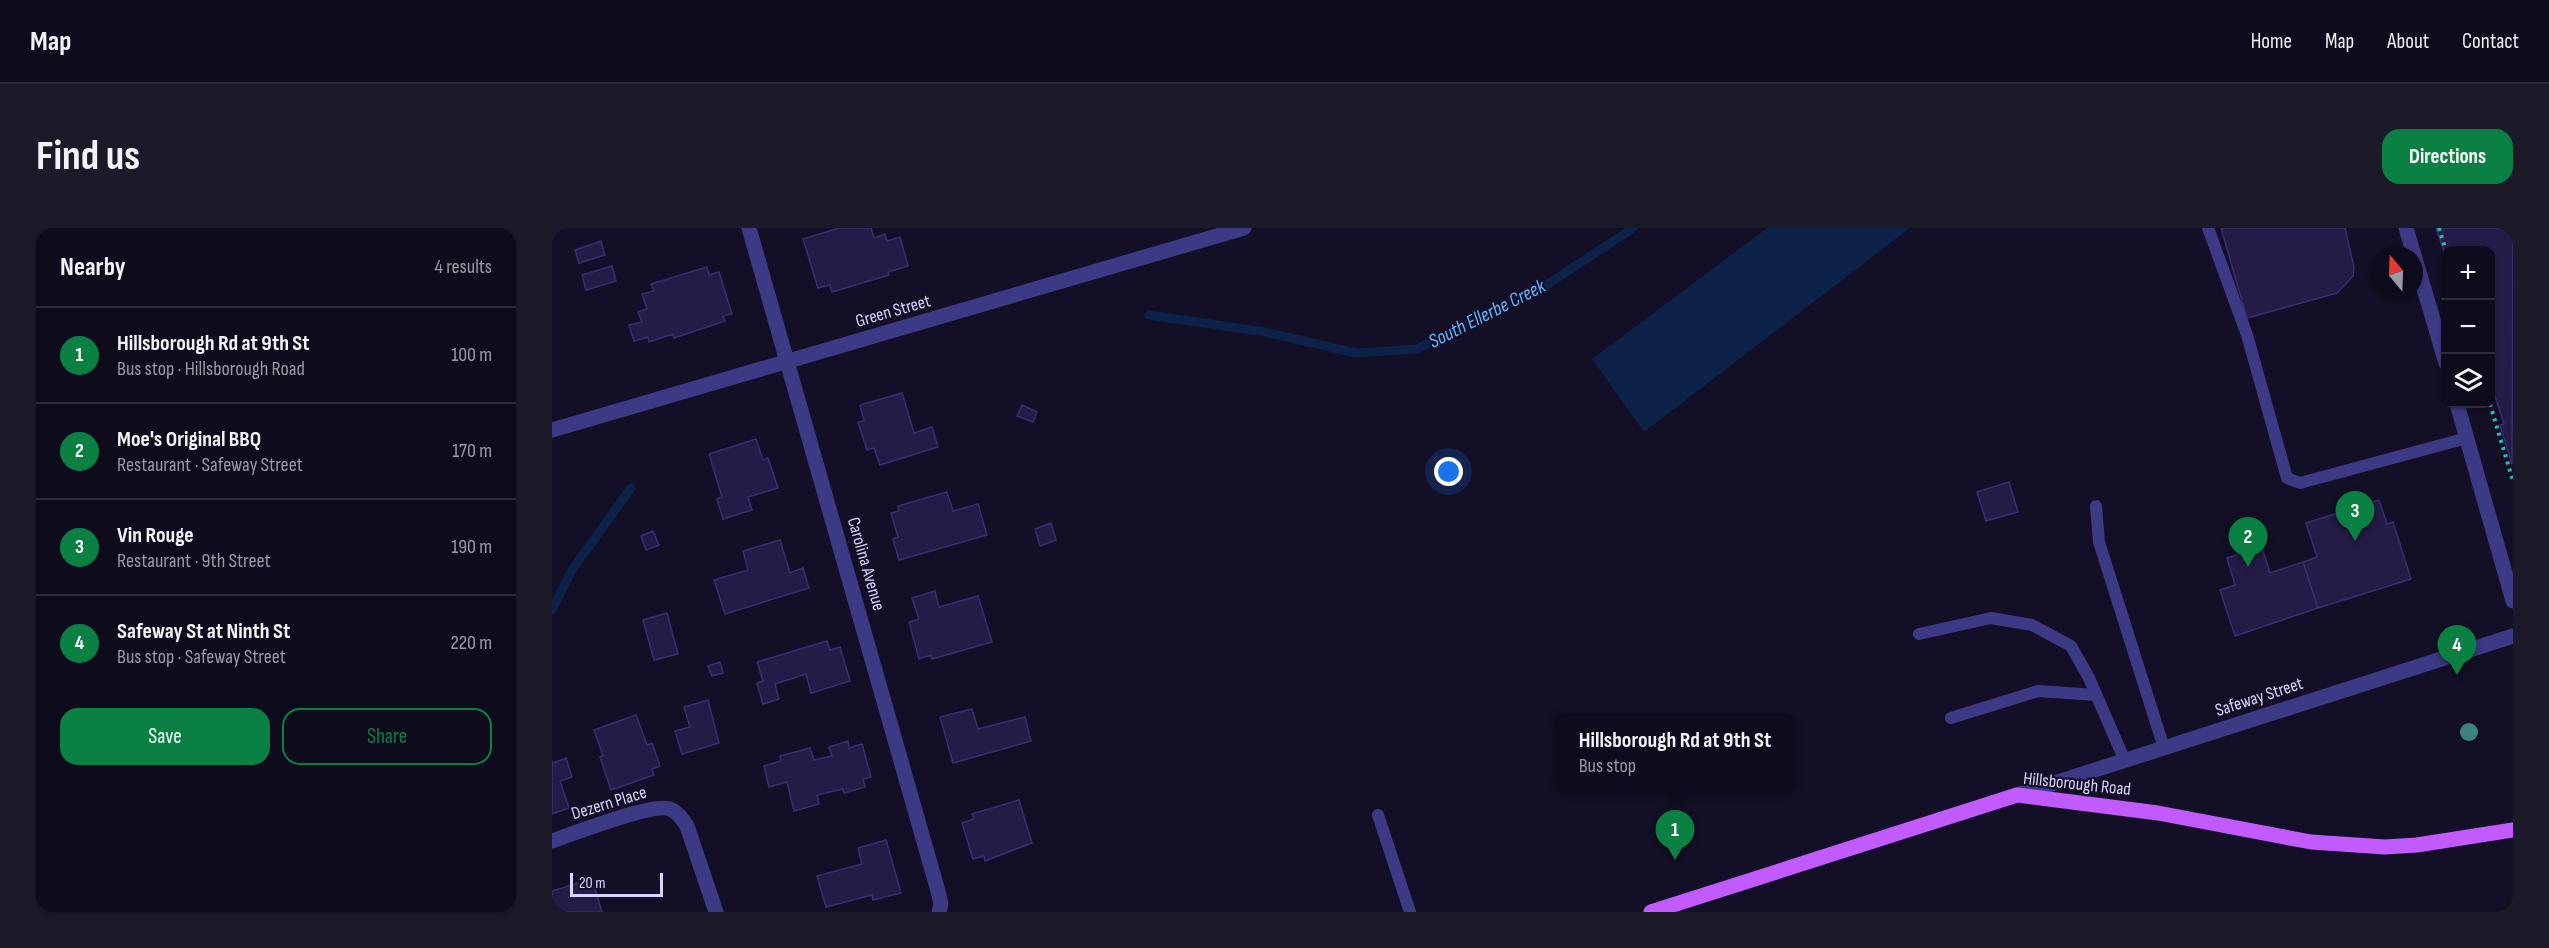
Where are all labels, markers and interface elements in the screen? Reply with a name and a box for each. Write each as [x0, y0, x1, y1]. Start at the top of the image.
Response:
text: Map [30, 25, 71, 58]
text: Home [2251, 29, 2292, 54]
text: Map [2325, 29, 2354, 54]
text: About [2387, 29, 2429, 54]
text: Contact [2462, 29, 2519, 54]
button: Directions [2382, 129, 2513, 184]
text: Find us [36, 131, 140, 182]
north arrow [2369, 246, 2423, 300]
map controls [2441, 246, 2495, 408]
button: + [2441, 246, 2495, 300]
text: Nearby [60, 252, 126, 283]
text: 4 results [435, 255, 492, 279]
water label: South Ellerbe Creek [1425, 274, 1550, 354]
street label: Green Street [853, 290, 933, 332]
button: − [2441, 300, 2495, 354]
text: Hillsborough Rd at 9th St [117, 330, 310, 357]
text: 1 [76, 343, 83, 367]
text: 100 m [451, 343, 492, 367]
button: layers [2441, 354, 2495, 408]
text: Bus stop · Hillsborough Road [117, 357, 305, 381]
text: Moe's Original BBQ [117, 426, 261, 453]
text: 2 [75, 439, 84, 463]
text: 170 m [452, 439, 492, 463]
text: Restaurant · Safeway Street [117, 453, 303, 477]
your location [1434, 457, 1463, 486]
pin: 3 [2336, 492, 2374, 541]
street label: Carolina Avenue [843, 515, 889, 613]
pin: 2 [2228, 518, 2268, 567]
text: Vin Rouge [117, 522, 194, 549]
text: 3 [75, 535, 84, 559]
text: 190 m [451, 535, 492, 559]
text: Restaurant · 9th Street [117, 549, 271, 573]
text: Safeway St at Ninth St [117, 618, 290, 645]
pin: 4 [2438, 626, 2476, 675]
text: 4 [75, 631, 84, 655]
text: 220 m [451, 631, 492, 655]
text: Bus stop · Safeway Street [117, 645, 286, 669]
street label: Safeway Street [2212, 673, 2306, 721]
button: Save [60, 708, 270, 765]
button: Share [282, 708, 492, 765]
popup [1555, 713, 1795, 791]
text: Hillsborough Rd at 9th St [1579, 727, 1771, 754]
text: Bus stop [1579, 754, 1636, 778]
street label: Hillsborough Road [2022, 768, 2132, 800]
street label: Dezern Place [569, 782, 649, 824]
pin: 1 [1656, 810, 1694, 860]
scale bar [570, 870, 663, 898]
text: 20 m [579, 874, 606, 893]

